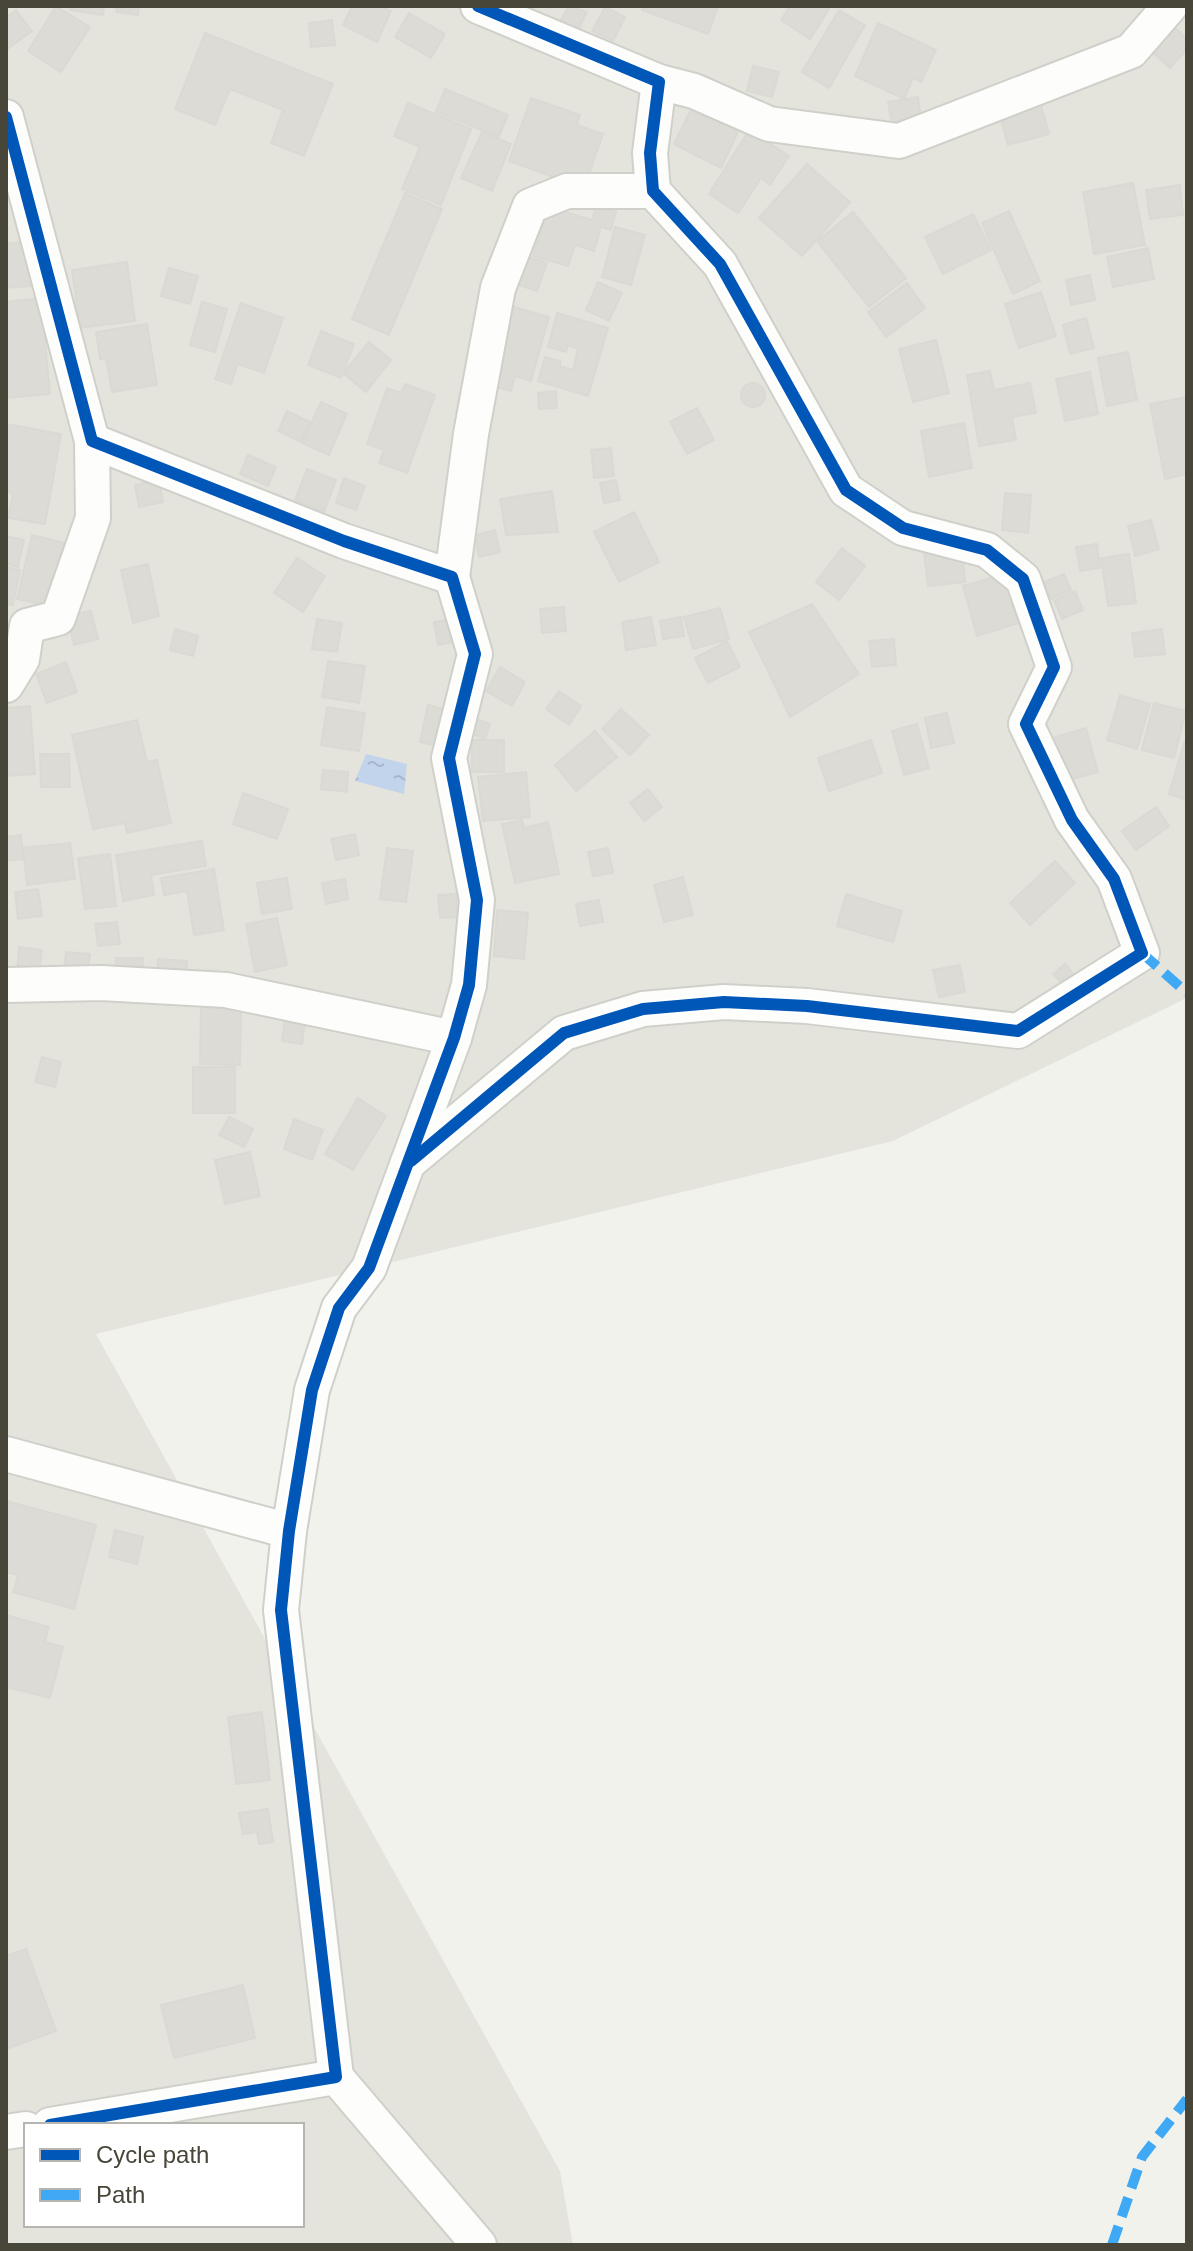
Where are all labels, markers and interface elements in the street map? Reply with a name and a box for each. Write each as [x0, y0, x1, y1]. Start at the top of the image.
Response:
legend [24, 2123, 304, 2227]
text: Cycle path [96, 2141, 209, 2168]
text: Path [96, 2181, 145, 2208]

